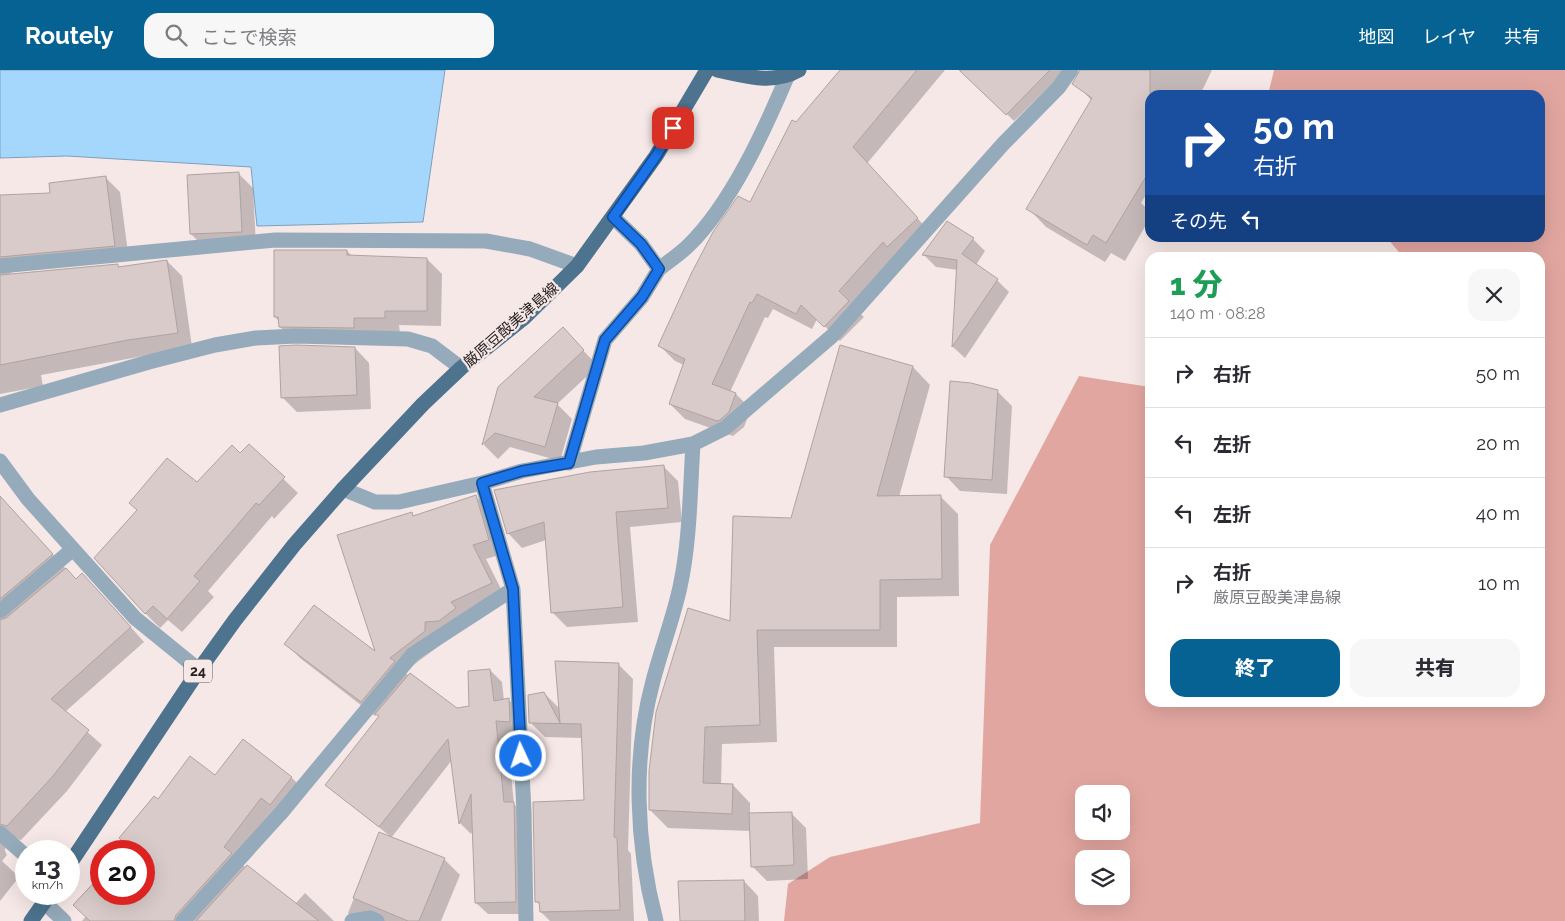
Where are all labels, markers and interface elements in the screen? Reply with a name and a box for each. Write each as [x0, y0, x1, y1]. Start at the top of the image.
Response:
search box [144, 13, 494, 58]
text: Routely [25, 21, 114, 50]
icon: search [162, 21, 190, 49]
text: ここで検索 [202, 26, 297, 48]
text: 地図 [1359, 26, 1395, 47]
text: レイヤ [1423, 26, 1476, 47]
text: 共有 [1504, 26, 1540, 47]
text: 50 m [1253, 106, 1335, 147]
pin [652, 107, 694, 149]
icon: right [1170, 110, 1235, 175]
icon: arrive [659, 114, 687, 142]
text: 右折 [1253, 153, 1297, 179]
icon: left [1237, 205, 1265, 233]
text: その先 [1170, 210, 1227, 232]
text: 1 分 [1170, 267, 1223, 302]
button: close [1468, 269, 1520, 321]
street label: 厳原豆酘美津島線 [460, 279, 562, 371]
text: 140 m · 08:28 [1170, 304, 1265, 323]
icon: right [1170, 359, 1198, 387]
text: 50 m [1476, 362, 1520, 384]
text: 右折 [1213, 363, 1251, 385]
icon: left [1170, 429, 1198, 457]
text: 20 m [1476, 432, 1520, 454]
text: 左折 [1213, 433, 1251, 455]
icon: left [1170, 499, 1198, 527]
text: 40 m [1476, 502, 1520, 524]
text: 左折 [1213, 503, 1251, 525]
text: 右折 [1213, 561, 1251, 583]
icon: right [1170, 569, 1198, 597]
text: 10 m [1478, 572, 1520, 594]
text: 厳原豆酘美津島線 [1213, 588, 1341, 607]
button: 終了 [1170, 639, 1340, 697]
button: 共有 [1350, 639, 1520, 697]
road number: 24 [184, 660, 212, 682]
position arrow [494, 729, 546, 781]
map controls [1075, 785, 1130, 905]
button: sound [1075, 785, 1130, 840]
speed limit sign: 20 [90, 840, 155, 905]
button: layers [1075, 850, 1130, 905]
text: 13 [34, 851, 61, 881]
text: km/h [32, 878, 63, 892]

